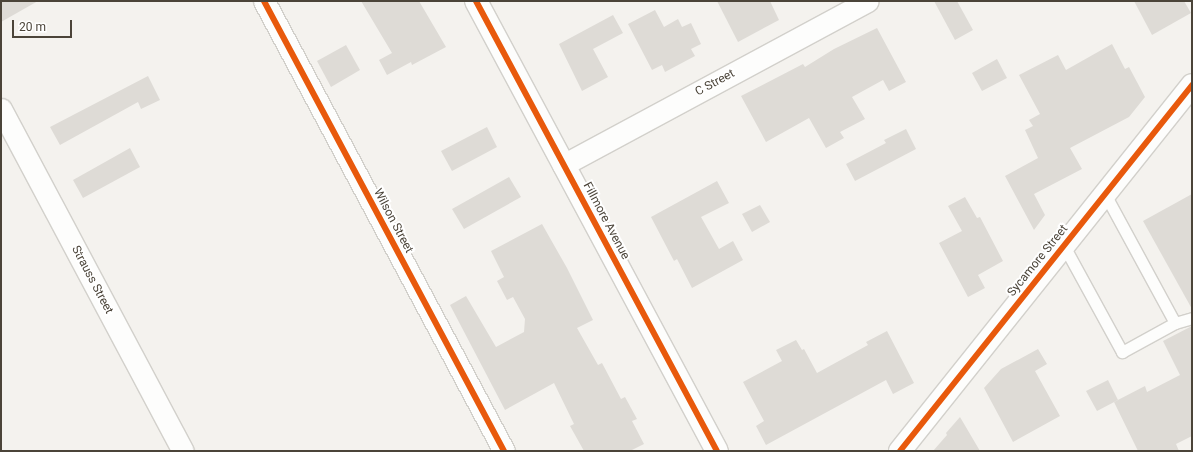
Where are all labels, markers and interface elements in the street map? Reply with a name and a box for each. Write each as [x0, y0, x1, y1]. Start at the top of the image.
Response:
scale bar [14, 12, 74, 38]
text: 20 m [19, 20, 46, 34]
street label: C Street [693, 67, 737, 99]
street label: Fillmore Avenue [580, 180, 632, 262]
street label: Wilson Street [370, 186, 416, 256]
street label: Sycamore Street [1005, 222, 1071, 300]
street label: Strauss Street [68, 243, 116, 317]

